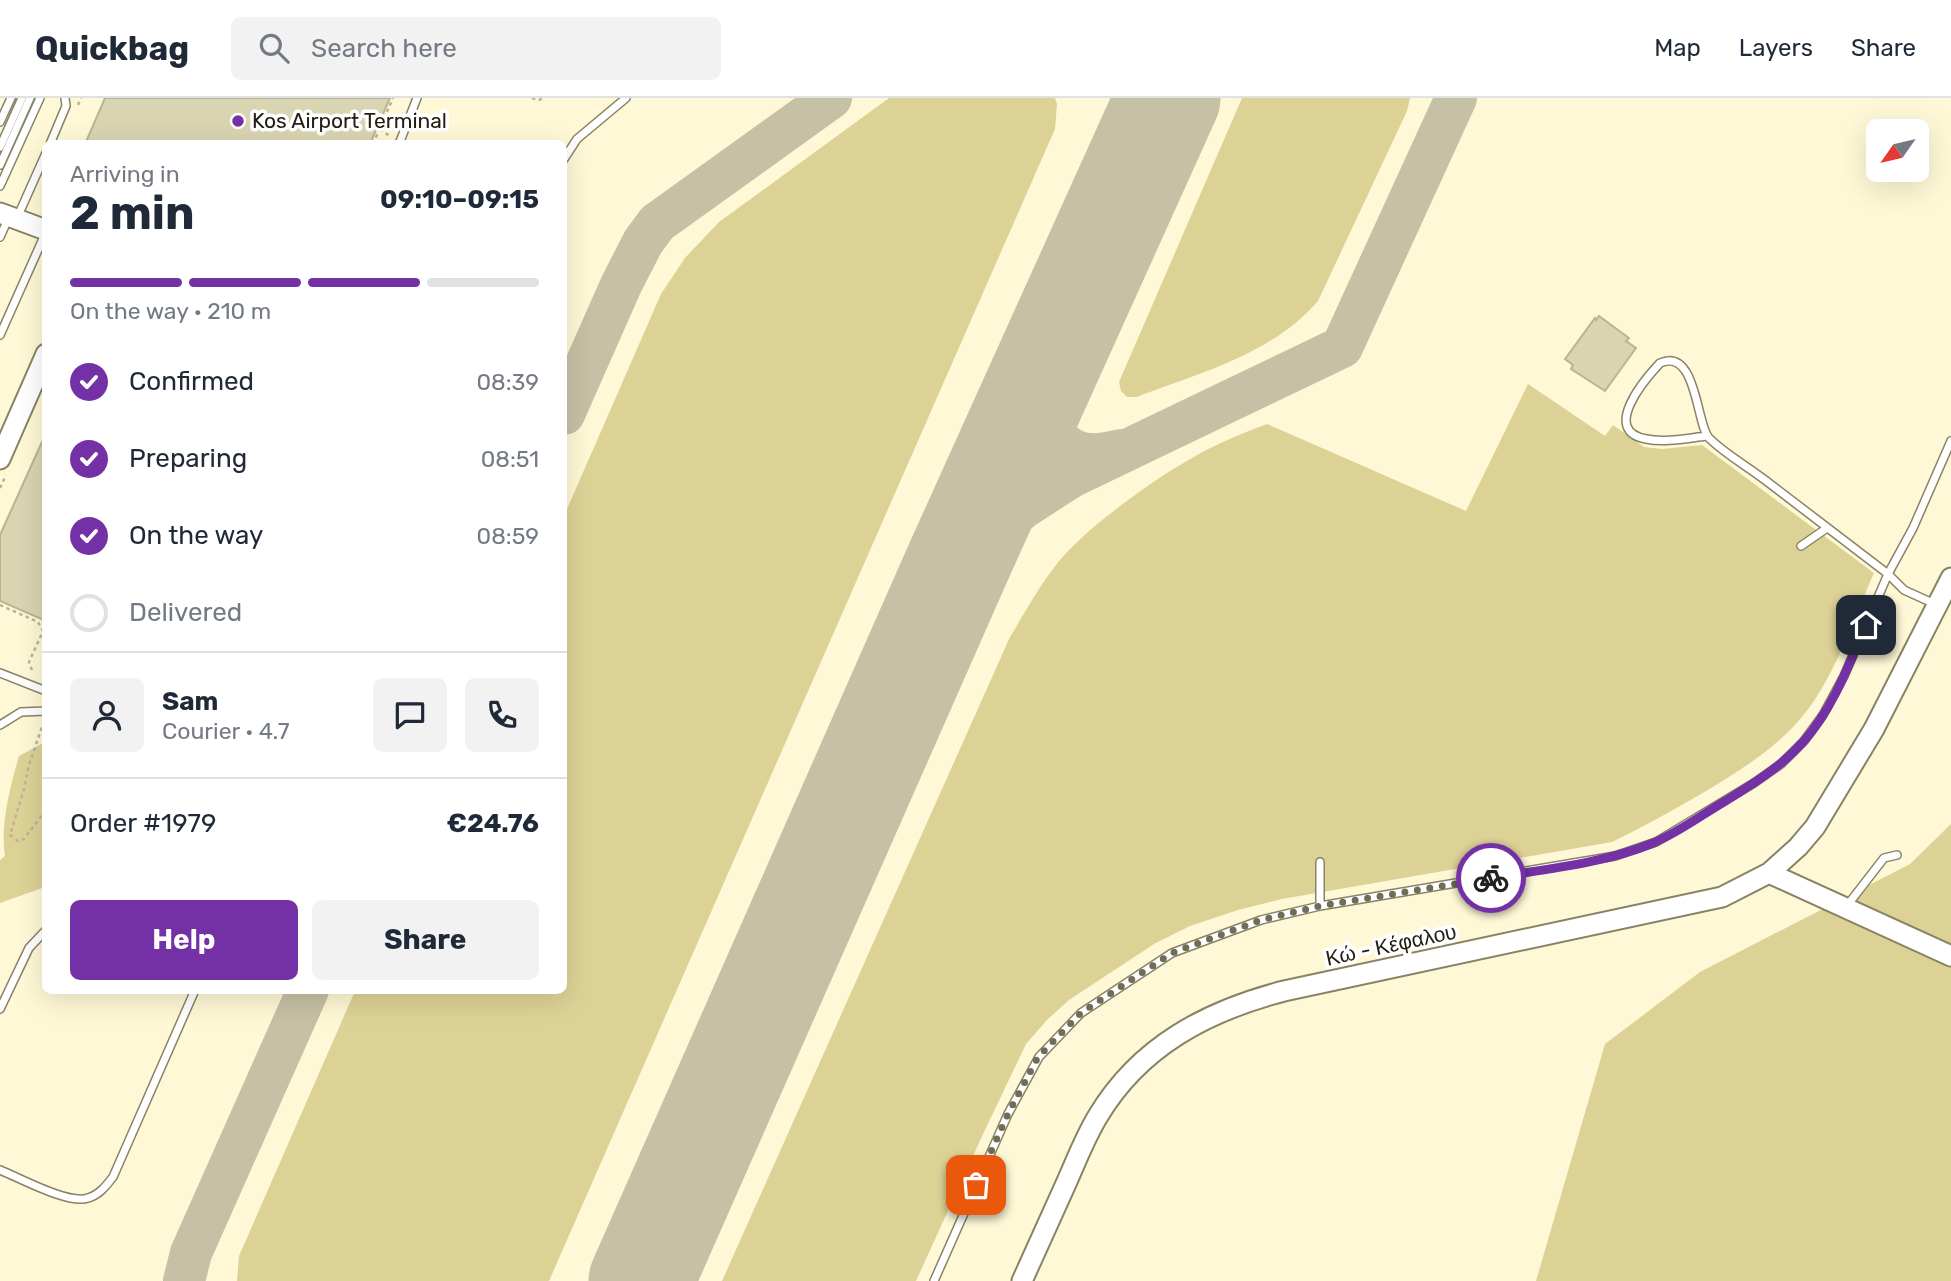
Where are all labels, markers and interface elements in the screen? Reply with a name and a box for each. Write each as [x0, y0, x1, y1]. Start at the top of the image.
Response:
search box [231, 17, 721, 80]
text: Quickbag [35, 29, 189, 68]
icon: search [255, 29, 293, 67]
text: Search here [311, 33, 457, 64]
text: Map [1654, 34, 1701, 62]
text: Layers [1739, 34, 1813, 62]
text: Share [1851, 34, 1916, 62]
place label: Kos Airport Terminal [252, 108, 447, 133]
marker: Kos Airport Terminal [230, 113, 246, 129]
north arrow [1866, 119, 1928, 182]
map controls [1866, 119, 1929, 182]
text: Arriving in [70, 160, 180, 188]
text: 09:10–09:15 [380, 184, 539, 215]
text: 2 min [70, 186, 195, 241]
text: On the way · 210 m [70, 297, 271, 325]
icon: check [70, 363, 108, 401]
text: Confirmed [129, 366, 254, 397]
text: 08:39 [476, 368, 539, 396]
icon: check [70, 440, 108, 478]
text: Preparing [129, 443, 247, 474]
text: 08:51 [481, 445, 539, 473]
icon: check [70, 517, 108, 555]
text: On the way [129, 520, 263, 551]
text: 08:59 [477, 522, 539, 550]
pin [1836, 595, 1896, 655]
text: Delivered [129, 597, 242, 628]
icon: home [1847, 606, 1885, 644]
button: person [70, 678, 144, 752]
button: chat [373, 678, 447, 752]
button: phone [465, 678, 539, 752]
text: Sam [162, 686, 218, 717]
text: Courier · 4.7 [162, 717, 289, 745]
text: Order #1979 [70, 808, 216, 839]
text: €24.76 [447, 808, 539, 839]
courier [1456, 843, 1526, 913]
icon: bike [1472, 859, 1510, 897]
button: Help [70, 900, 298, 980]
button: Share [312, 900, 539, 980]
street label: Κώ - Κέφαλου [1323, 918, 1459, 971]
pin [946, 1155, 1006, 1215]
icon: bag [957, 1166, 995, 1204]

